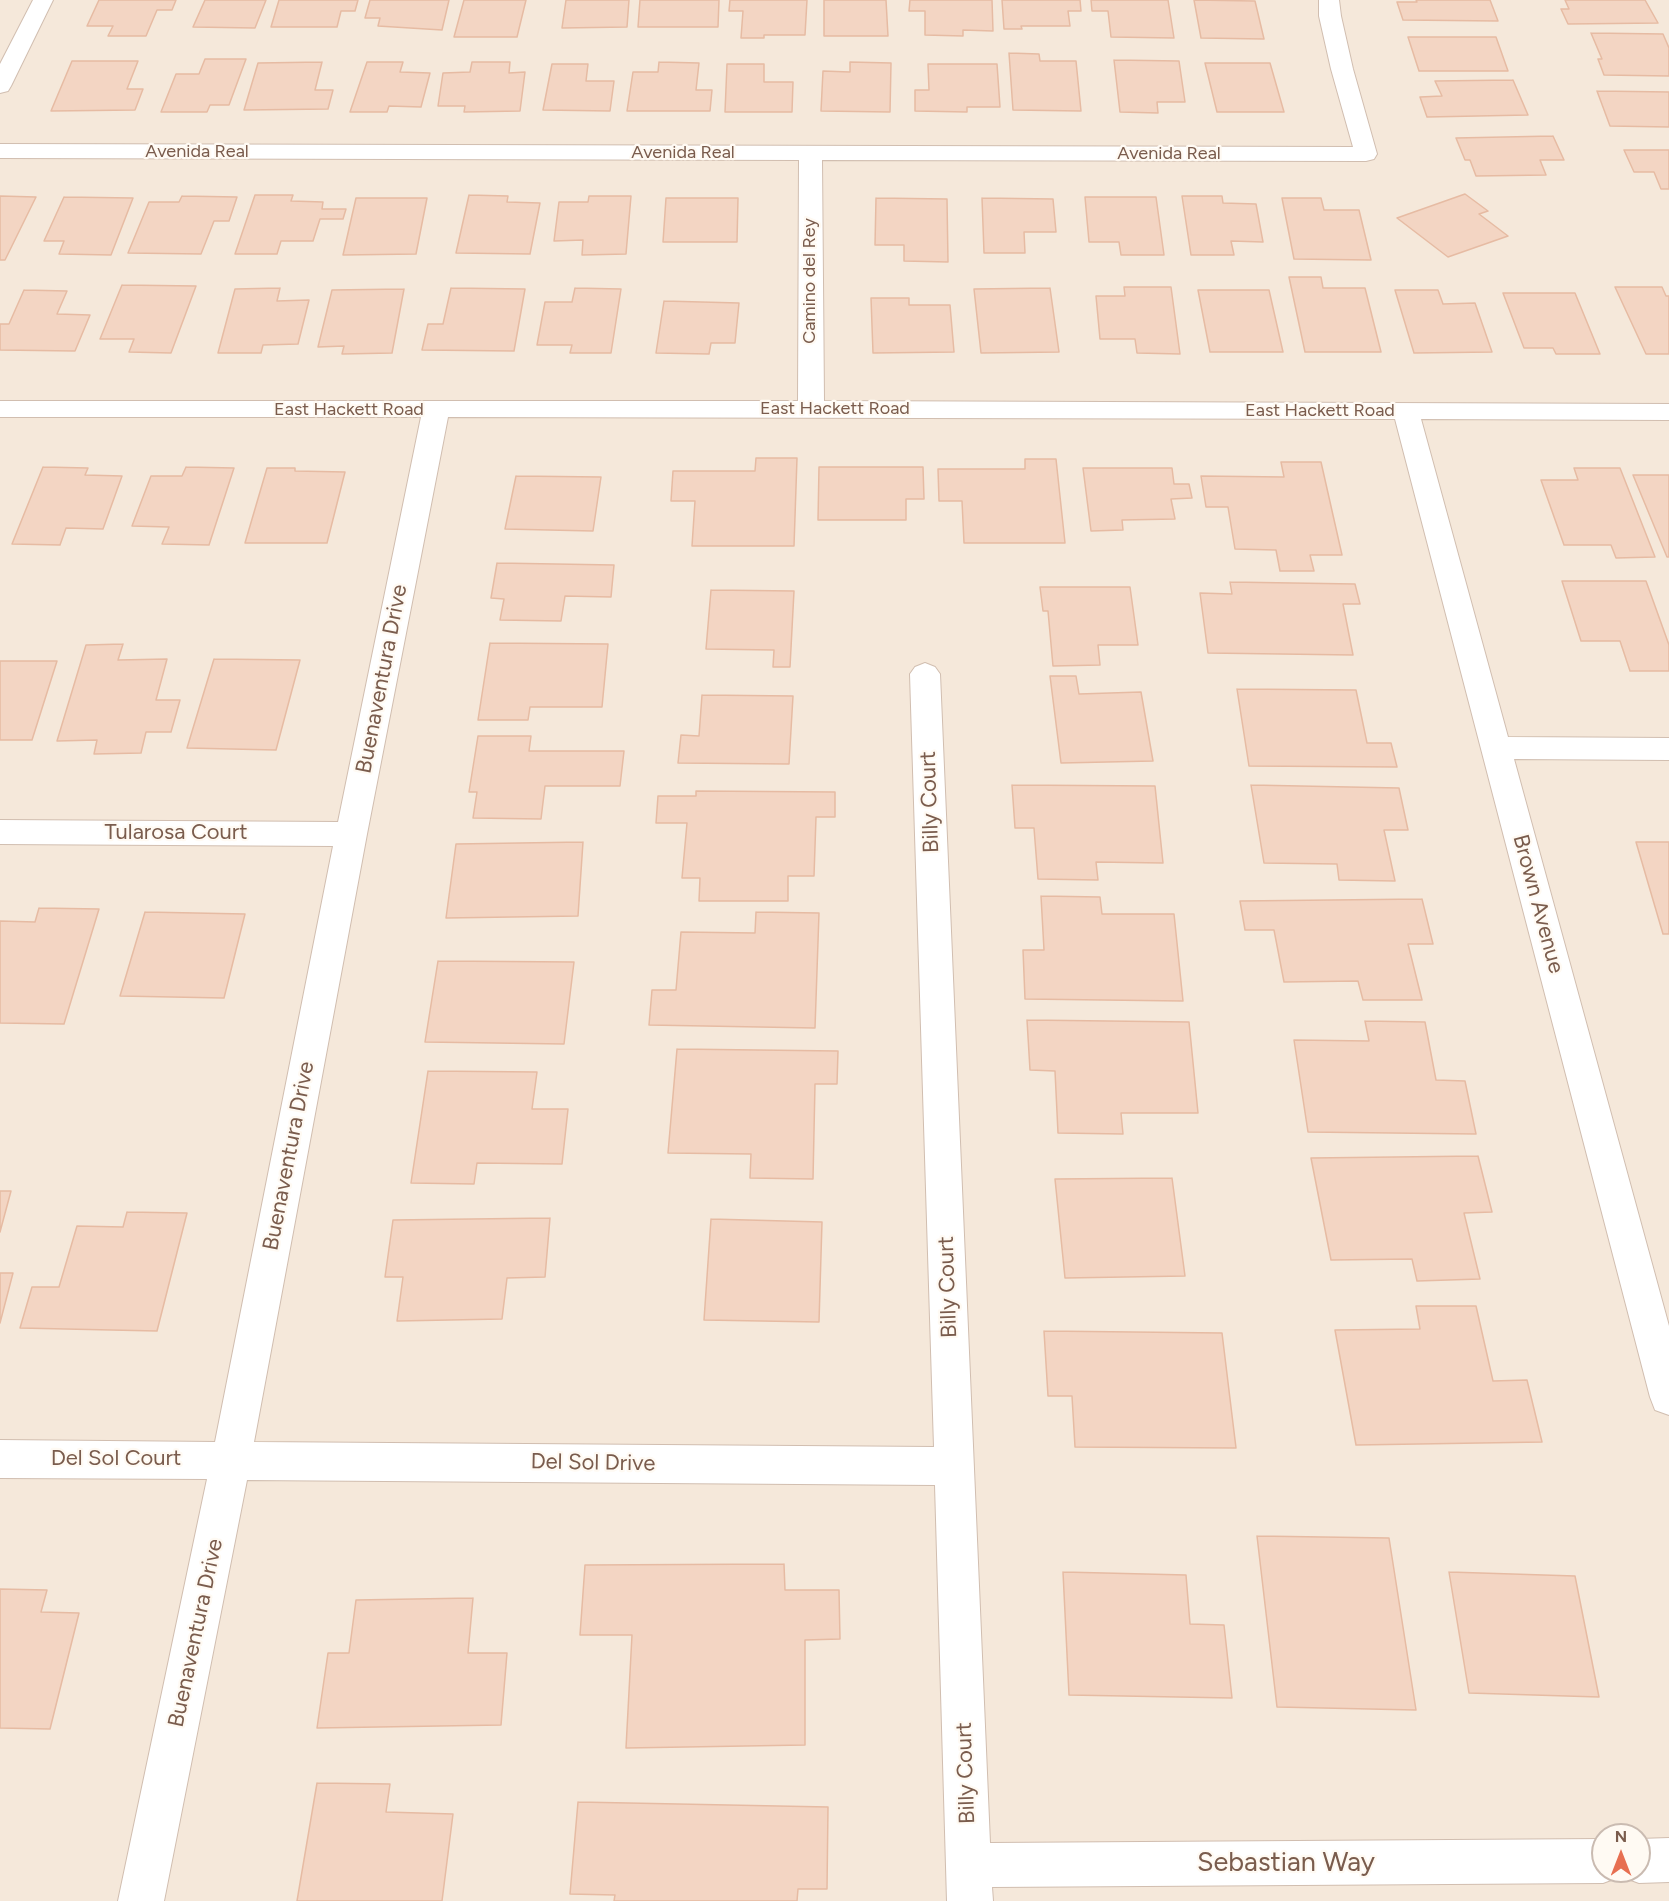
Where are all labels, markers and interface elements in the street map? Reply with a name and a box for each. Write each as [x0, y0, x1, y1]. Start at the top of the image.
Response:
street label: Avenida Real [145, 141, 249, 163]
street label: Avenida Real [631, 142, 735, 164]
street label: Avenida Real [1117, 143, 1221, 165]
street label: Camino del Rey [799, 218, 821, 344]
street label: East Hackett Road [760, 398, 910, 420]
street label: East Hackett Road [274, 399, 424, 421]
street label: East Hackett Road [1245, 400, 1395, 422]
street label: Buenaventura Drive [351, 582, 413, 776]
street label: Billy Court [915, 751, 945, 853]
street label: Tularosa Court [104, 820, 248, 846]
street label: Brown Avenue [1507, 832, 1569, 976]
street label: Buenaventura Drive [258, 1059, 320, 1253]
street label: Billy Court [933, 1236, 963, 1338]
street label: Del Sol Court [51, 1446, 181, 1472]
street label: Del Sol Drive [530, 1449, 656, 1477]
street label: Buenaventura Drive [163, 1536, 229, 1730]
street label: Billy Court [951, 1722, 981, 1824]
north arrow [1591, 1823, 1651, 1883]
text: N [1615, 1827, 1627, 1846]
street label: Sebastian Way [1197, 1847, 1375, 1879]

